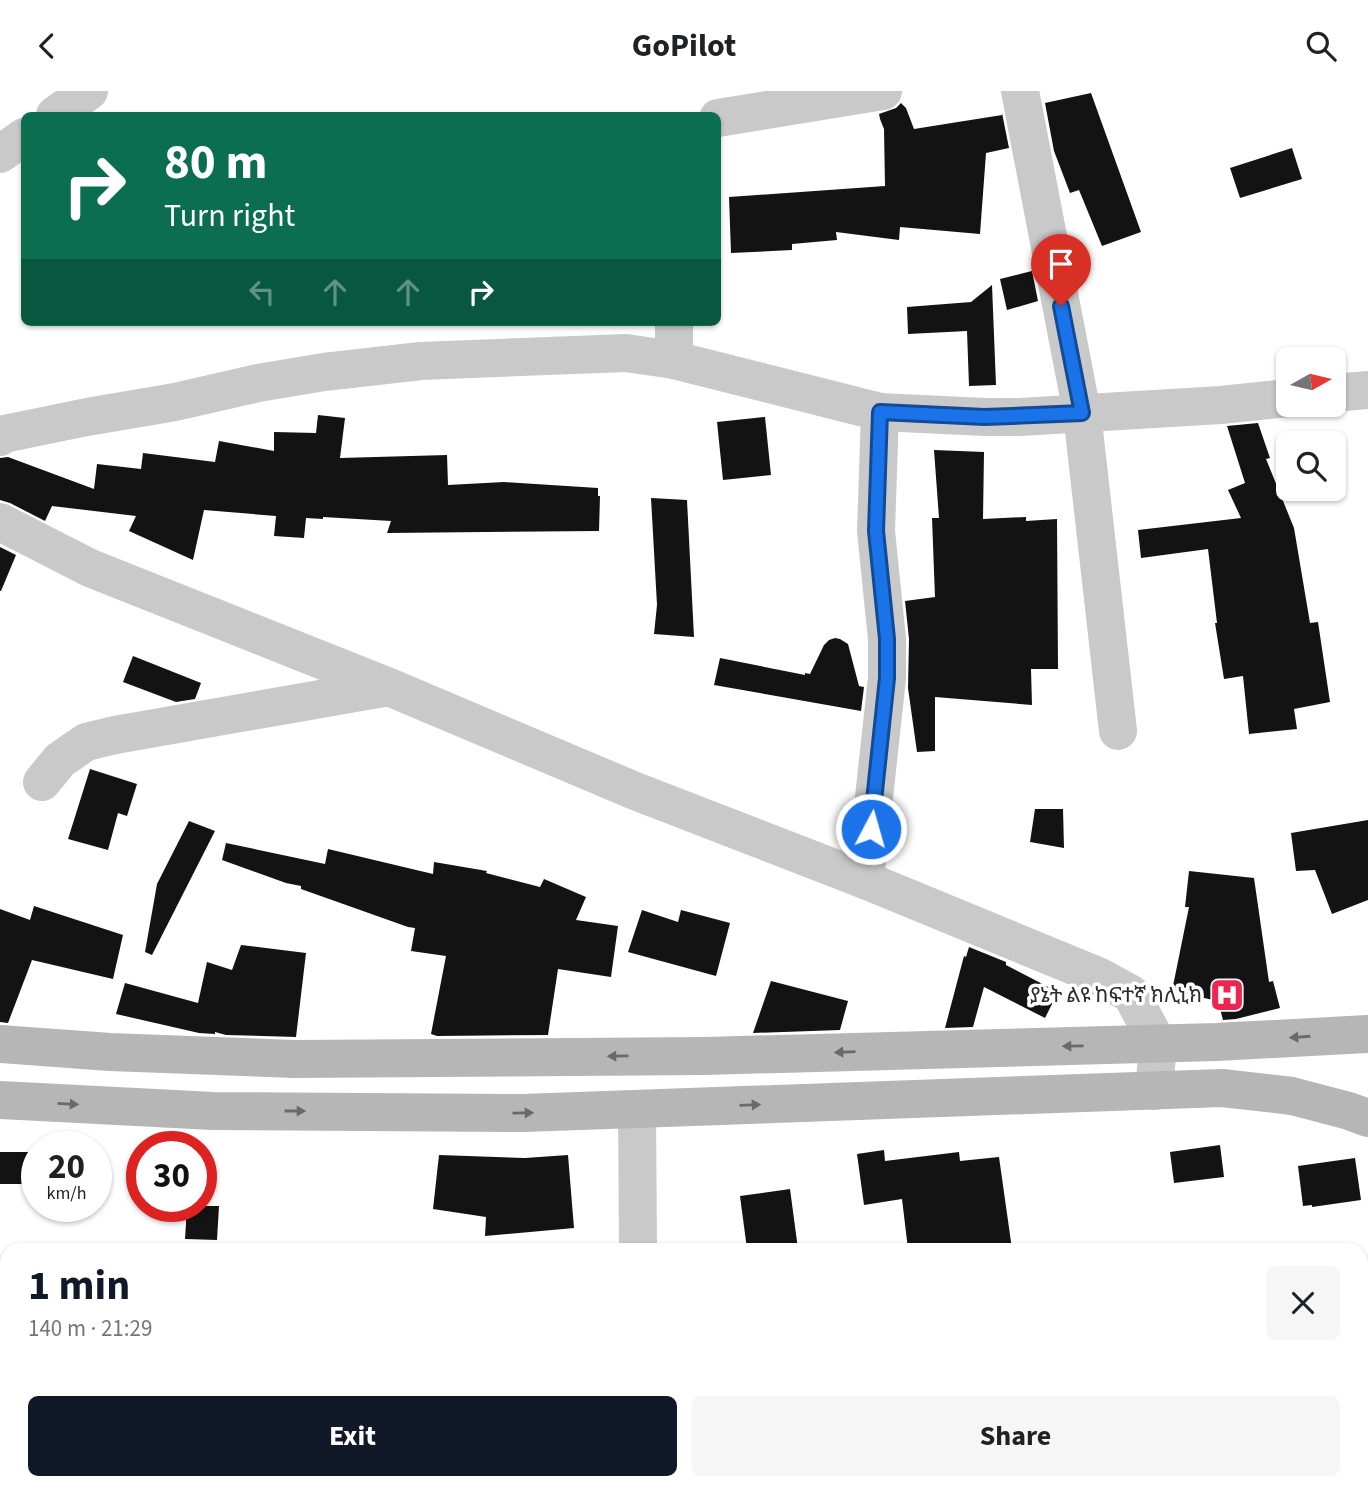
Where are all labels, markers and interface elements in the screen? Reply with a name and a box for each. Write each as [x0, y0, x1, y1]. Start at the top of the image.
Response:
text: GoPilot [632, 23, 736, 69]
icon: back [28, 27, 66, 65]
icon: search [1302, 27, 1340, 65]
text: 80 m [164, 128, 268, 198]
icon: right [49, 140, 140, 231]
text: Turn right [164, 193, 295, 239]
pin [1031, 234, 1091, 306]
icon: arrive [1042, 245, 1080, 283]
icon: left [243, 273, 281, 311]
icon: ahead [316, 273, 354, 311]
icon: ahead [389, 273, 427, 311]
icon: right [462, 273, 500, 311]
north arrow [1276, 347, 1346, 417]
map controls [1276, 347, 1346, 501]
button: search [1276, 431, 1346, 501]
position arrow [834, 792, 908, 866]
hospital icon: ያኔት ልዩ ከፍተኛ ክሊኒክ [1208, 976, 1246, 1014]
place label: ያኔት ልዩ ከፍተኛ ክሊኒክ [1030, 980, 1202, 1010]
one-way arrow [1289, 1032, 1311, 1043]
one-way arrow [1061, 1040, 1083, 1052]
one-way arrow [834, 1046, 856, 1058]
one-way arrow [606, 1051, 628, 1062]
one-way arrow [57, 1098, 79, 1109]
one-way arrow [740, 1099, 762, 1110]
one-way arrow [285, 1106, 307, 1117]
one-way arrow [512, 1107, 534, 1118]
speed limit sign: 30 [126, 1131, 217, 1222]
text: 20 [48, 1142, 85, 1192]
text: km/h [47, 1181, 86, 1206]
text: 1 min [28, 1256, 130, 1316]
button: close [1266, 1266, 1340, 1340]
text: 140 m · 21:29 [28, 1312, 152, 1345]
button: Exit [28, 1396, 677, 1476]
button: Share [691, 1396, 1340, 1476]

